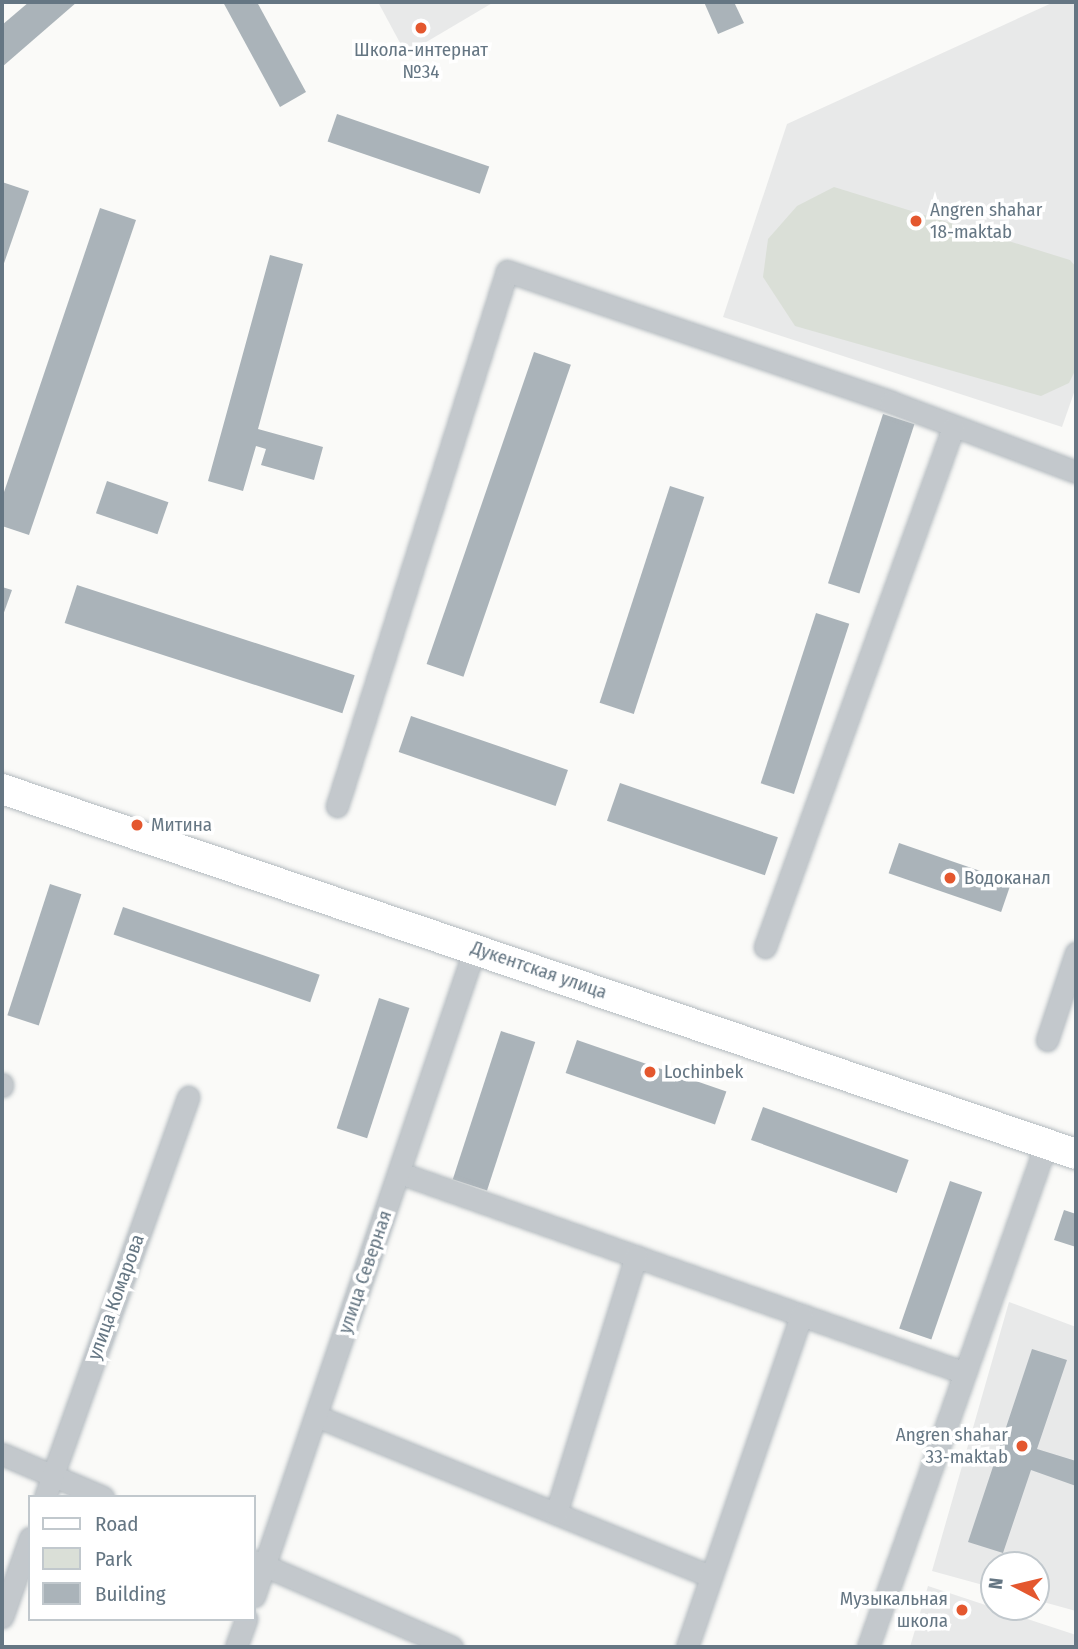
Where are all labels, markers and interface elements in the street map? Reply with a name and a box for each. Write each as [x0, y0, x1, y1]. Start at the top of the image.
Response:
marker: Школа-интернат №34 [413, 20, 429, 36]
place label: Школа-интернат №34 [354, 39, 488, 83]
place label: Angren shahar 18-maktab [930, 199, 1042, 243]
marker: Angren shahar 18-maktab [908, 213, 924, 229]
place label: Митина [151, 814, 212, 836]
marker: Митина [129, 817, 145, 833]
place label: Водоканал [964, 867, 1051, 889]
marker: Водоканал [942, 870, 958, 886]
street label: Дукентская улица [468, 936, 610, 1004]
place label: Lochinbek [664, 1061, 743, 1083]
marker: Lochinbek [642, 1064, 658, 1080]
street label: улица Северная [333, 1208, 397, 1336]
street label: улица Комарова [83, 1231, 149, 1363]
place label: Angren shahar 33-maktab [896, 1424, 1008, 1468]
marker: Angren shahar 33-maktab [1014, 1438, 1030, 1454]
legend [28, 1495, 256, 1621]
text: Road [95, 1511, 139, 1537]
text: Park [95, 1546, 132, 1572]
north arrow [980, 1551, 1050, 1621]
text: N [984, 1577, 1008, 1591]
text: Building [95, 1581, 166, 1607]
place label: Музыкальная школа [840, 1588, 948, 1632]
marker: Музыкальная школа [954, 1602, 970, 1618]

